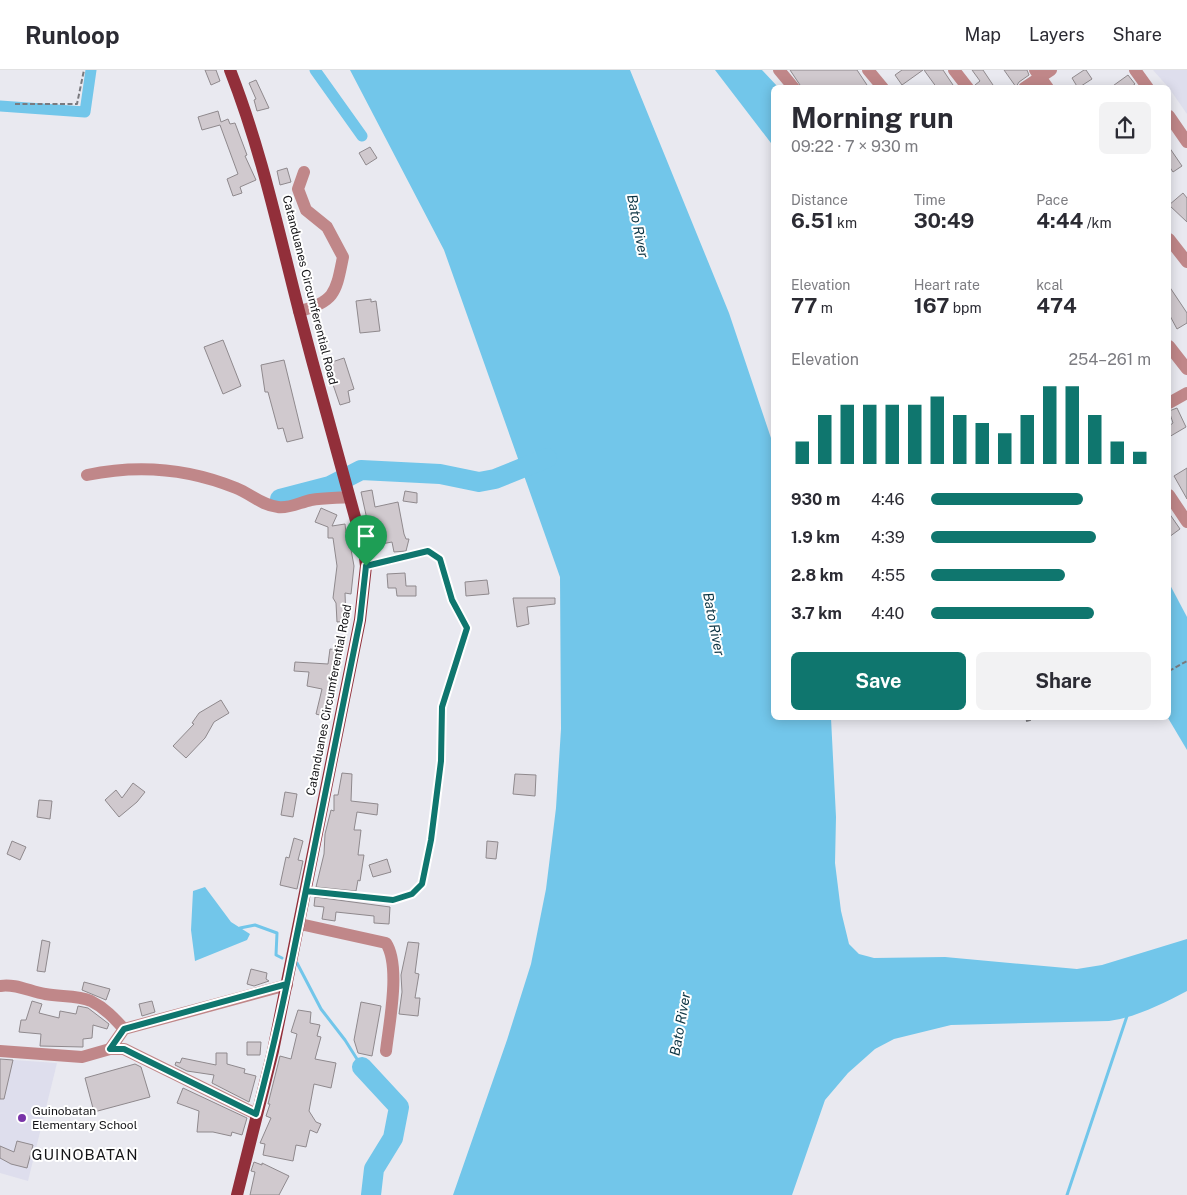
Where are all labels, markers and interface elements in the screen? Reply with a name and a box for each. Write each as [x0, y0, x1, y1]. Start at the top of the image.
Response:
text: Runloop [25, 21, 120, 49]
text: Map [965, 24, 1001, 45]
text: Layers [1029, 24, 1085, 45]
text: Share [1113, 24, 1162, 45]
text: Morning run [791, 101, 954, 134]
button: share [1099, 102, 1151, 154]
text: 09:22 · 7 × 930 m [791, 137, 918, 156]
text: Distance [791, 192, 848, 208]
text: Time [914, 192, 946, 208]
text: Pace [1036, 192, 1068, 208]
water label: Bato River [624, 193, 652, 260]
street label: Catanduanes Circumferential Road [280, 194, 340, 386]
text: 6.51 [791, 208, 834, 233]
text: 30:49 [914, 208, 974, 233]
text: 4:44 [1036, 208, 1083, 233]
text: km [834, 215, 857, 231]
text: /km [1083, 215, 1112, 231]
text: Elevation [791, 277, 850, 293]
text: Heart rate [914, 277, 980, 293]
text: kcal [1036, 277, 1063, 293]
text: 77 [791, 293, 817, 318]
text: 167 [914, 293, 949, 318]
text: 474 [1036, 293, 1077, 318]
text: m [817, 300, 833, 316]
text: bpm [949, 300, 982, 316]
text: Elevation [791, 350, 859, 369]
text: 254–261 m [1069, 350, 1151, 369]
text: 930 m [791, 490, 840, 509]
text: 4:46 [871, 490, 905, 509]
pin [345, 515, 387, 566]
icon: arrive [352, 522, 380, 550]
text: 1.9 km [791, 528, 840, 547]
text: 4:39 [871, 528, 905, 547]
text: 2.8 km [791, 566, 843, 585]
text: 4:55 [871, 566, 905, 585]
water label: Bato River [700, 591, 728, 658]
street label: Catanduanes Circumferential Road [304, 603, 354, 797]
text: 3.7 km [791, 604, 842, 623]
text: 4:40 [871, 604, 904, 623]
button: Save [791, 652, 966, 710]
button: Share [976, 652, 1151, 710]
water label: Bato River [667, 990, 694, 1057]
place label: Guinobatan Elementary School [32, 1104, 138, 1132]
marker: Guinobatan Elementary School [16, 1112, 28, 1124]
district label: GUINOBATAN [32, 1146, 138, 1163]

